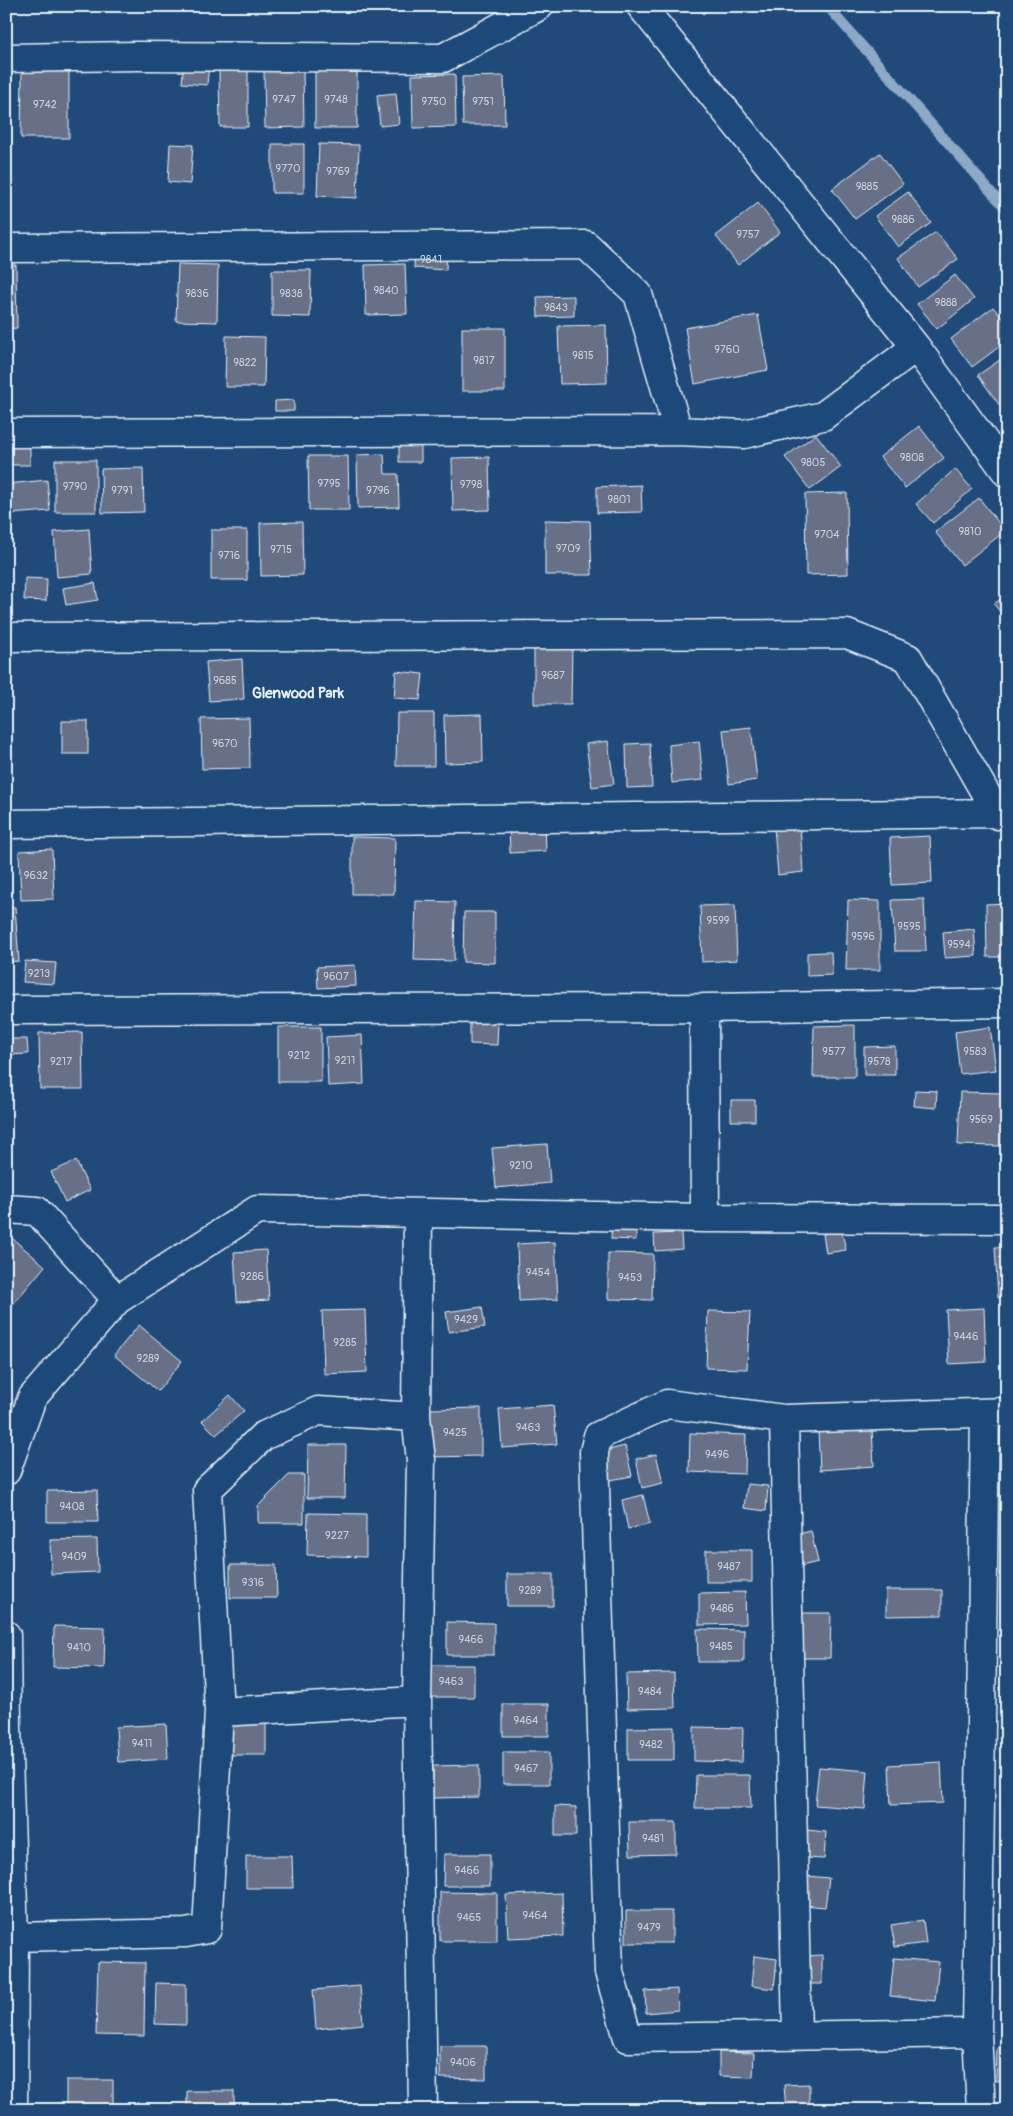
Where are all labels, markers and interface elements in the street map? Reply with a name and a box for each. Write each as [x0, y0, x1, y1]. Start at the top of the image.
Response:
house number: 9747 [272, 93, 296, 106]
house number: 9748 [324, 93, 348, 106]
house number: 9750 [422, 95, 446, 108]
house number: 9751 [472, 95, 494, 108]
house number: 9742 [33, 98, 57, 111]
house number: 9770 [276, 162, 300, 175]
house number: 9769 [326, 165, 350, 178]
house number: 9885 [856, 180, 878, 193]
house number: 9886 [891, 213, 915, 226]
house number: 9757 [736, 228, 760, 241]
house number: 9841 [420, 253, 442, 266]
house number: 9840 [373, 284, 399, 297]
house number: 9836 [185, 287, 209, 300]
house number: 9838 [280, 287, 303, 300]
house number: 9888 [935, 296, 958, 309]
house number: 9843 [544, 301, 568, 314]
house number: 9760 [714, 343, 740, 356]
house number: 9815 [572, 349, 594, 362]
house number: 9817 [473, 354, 495, 367]
house number: 9822 [233, 356, 257, 369]
house number: 9808 [900, 451, 925, 464]
house number: 9805 [801, 456, 825, 469]
house number: 9795 [317, 477, 341, 490]
house number: 9798 [460, 478, 483, 491]
house number: 9790 [63, 480, 87, 493]
house number: 9791 [111, 484, 133, 497]
house number: 9796 [366, 484, 390, 497]
house number: 9801 [607, 493, 631, 506]
house number: 9810 [958, 525, 982, 538]
house number: 9704 [814, 528, 840, 541]
house number: 9709 [556, 542, 581, 555]
house number: 9715 [270, 543, 292, 556]
house number: 9716 [218, 549, 240, 562]
house number: 9687 [541, 669, 565, 682]
house number: 9685 [213, 674, 237, 687]
district label: Glenwood Park [252, 684, 345, 703]
house number: 9670 [212, 737, 238, 750]
house number: 9632 [24, 869, 48, 882]
house number: 9599 [707, 914, 730, 927]
house number: 9595 [897, 920, 921, 933]
house number: 9596 [851, 930, 875, 943]
house number: 9594 [947, 938, 971, 951]
house number: 9213 [28, 967, 50, 980]
house number: 9607 [323, 970, 349, 983]
house number: 9577 [822, 1045, 846, 1058]
house number: 9583 [963, 1045, 987, 1058]
house number: 9212 [288, 1049, 310, 1062]
house number: 9211 [335, 1054, 355, 1067]
house number: 9217 [50, 1055, 72, 1068]
house number: 9578 [868, 1055, 891, 1068]
house number: 9569 [969, 1113, 993, 1126]
house number: 9210 [509, 1159, 533, 1172]
house number: 9454 [526, 1266, 551, 1279]
house number: 9286 [240, 1270, 264, 1283]
house number: 9453 [618, 1271, 642, 1284]
house number: 9429 [454, 1313, 478, 1326]
house number: 9446 [954, 1330, 978, 1343]
house number: 9285 [333, 1336, 357, 1349]
house number: 9289 [136, 1352, 160, 1365]
house number: 9463 [516, 1421, 540, 1434]
house number: 9425 [443, 1426, 467, 1439]
house number: 9496 [705, 1448, 729, 1461]
house number: 9408 [59, 1500, 85, 1513]
house number: 9227 [325, 1529, 349, 1542]
house number: 9409 [61, 1550, 87, 1563]
house number: 9487 [717, 1560, 741, 1573]
house number: 9316 [242, 1576, 264, 1589]
house number: 9289 [518, 1584, 542, 1597]
house number: 9486 [710, 1602, 734, 1615]
house number: 9466 [459, 1633, 483, 1646]
house number: 9485 [709, 1640, 733, 1653]
house number: 9410 [67, 1641, 91, 1654]
house number: 9463 [439, 1675, 463, 1688]
house number: 9484 [638, 1685, 663, 1698]
house number: 9464 [514, 1714, 539, 1727]
house number: 9411 [132, 1737, 152, 1750]
house number: 9482 [639, 1738, 663, 1751]
house number: 9467 [514, 1762, 538, 1775]
house number: 9481 [642, 1832, 664, 1845]
house number: 9466 [455, 1864, 479, 1877]
house number: 9464 [523, 1909, 548, 1922]
house number: 9465 [457, 1911, 481, 1924]
house number: 9479 [637, 1921, 661, 1934]
house number: 9406 [450, 2056, 476, 2069]

